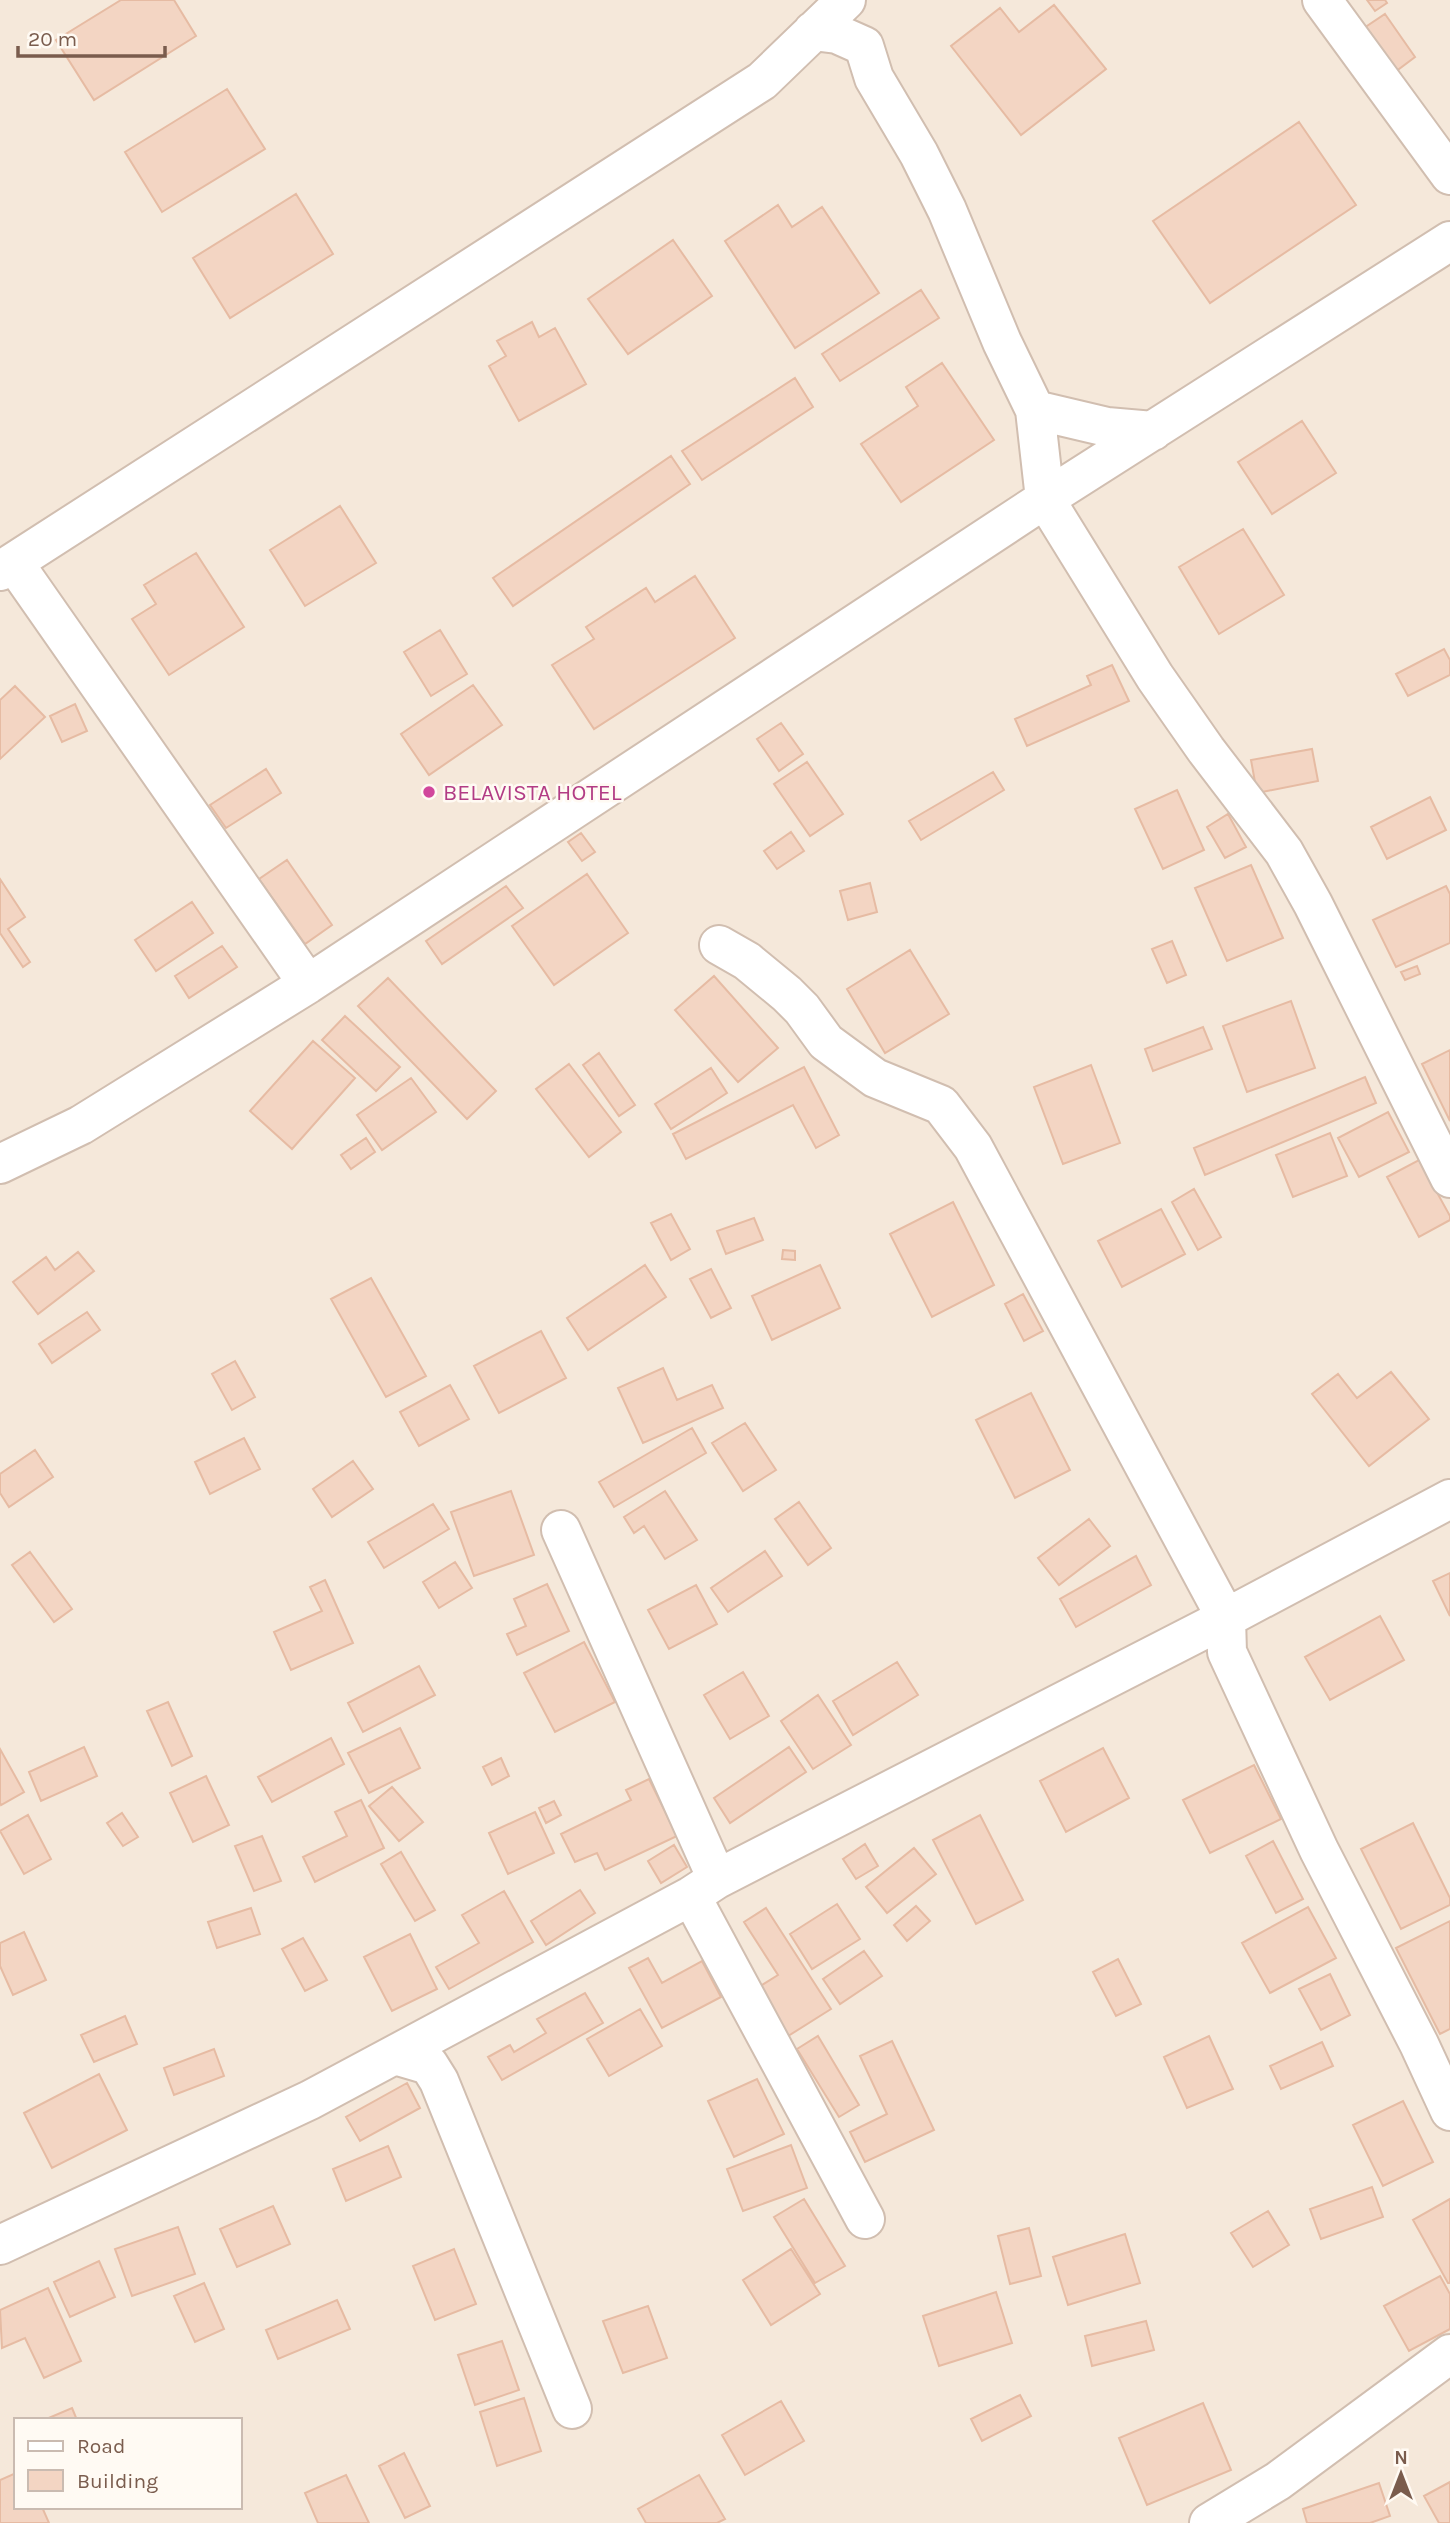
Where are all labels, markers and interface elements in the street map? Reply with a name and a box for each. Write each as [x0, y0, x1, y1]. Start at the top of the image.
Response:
scale bar [18, 14, 164, 58]
text: 20 m [28, 27, 77, 51]
place label: BELAVISTA HOTEL [443, 779, 622, 806]
marker: BELAVISTA HOTEL [421, 784, 437, 800]
legend [14, 2418, 242, 2509]
text: Road [77, 2434, 125, 2458]
north arrow [1366, 2439, 1436, 2509]
text: N [1394, 2447, 1408, 2469]
text: Building [77, 2469, 158, 2493]

